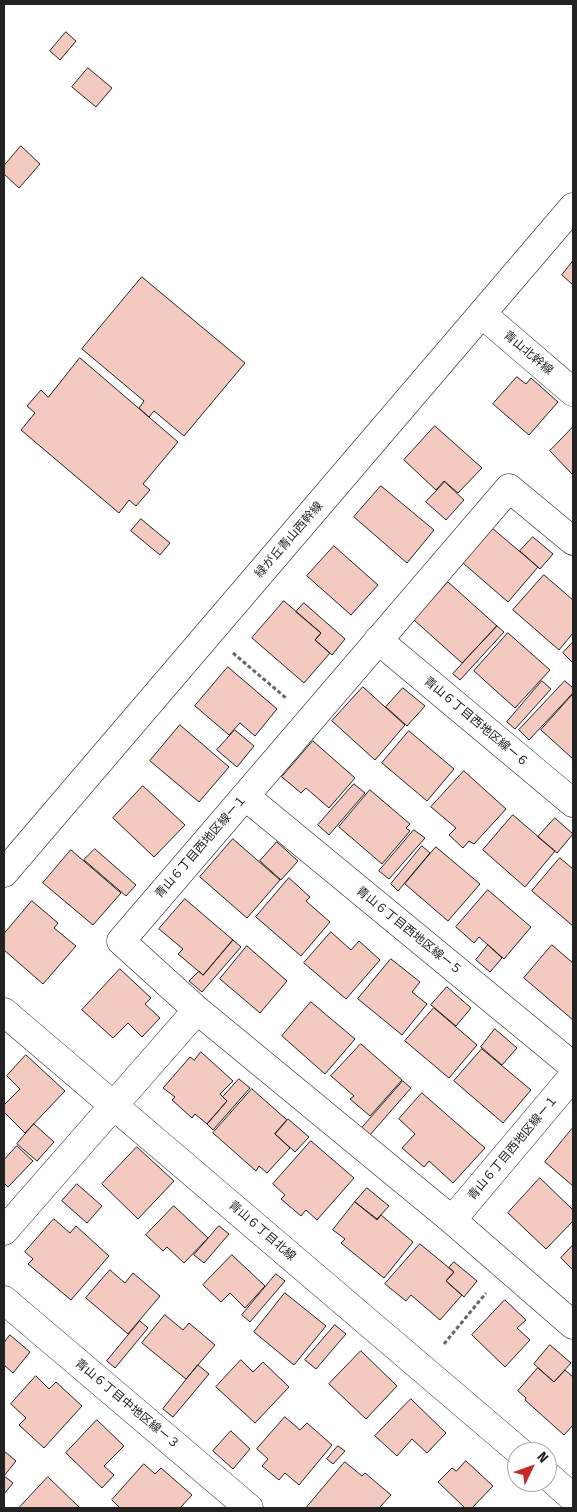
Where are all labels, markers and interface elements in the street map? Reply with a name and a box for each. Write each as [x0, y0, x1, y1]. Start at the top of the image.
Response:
street label: 青山北幹線 [500, 328, 556, 378]
street label: 緑が丘青山西幹線 [252, 499, 326, 581]
street label: 青山６丁目西地区線ー６ [421, 674, 531, 770]
street label: 青山６丁目西地区線ー１ [152, 792, 250, 902]
street label: 青山６丁目西地区線ー５ [353, 884, 465, 978]
street label: 青山６丁目西地区線ー１ [465, 1093, 561, 1203]
street label: 青山６丁目北線 [226, 1198, 298, 1264]
street label: 青山６丁目中地区線ー３ [72, 1356, 182, 1452]
north arrow [507, 1442, 557, 1492]
text: N [534, 1448, 552, 1466]

